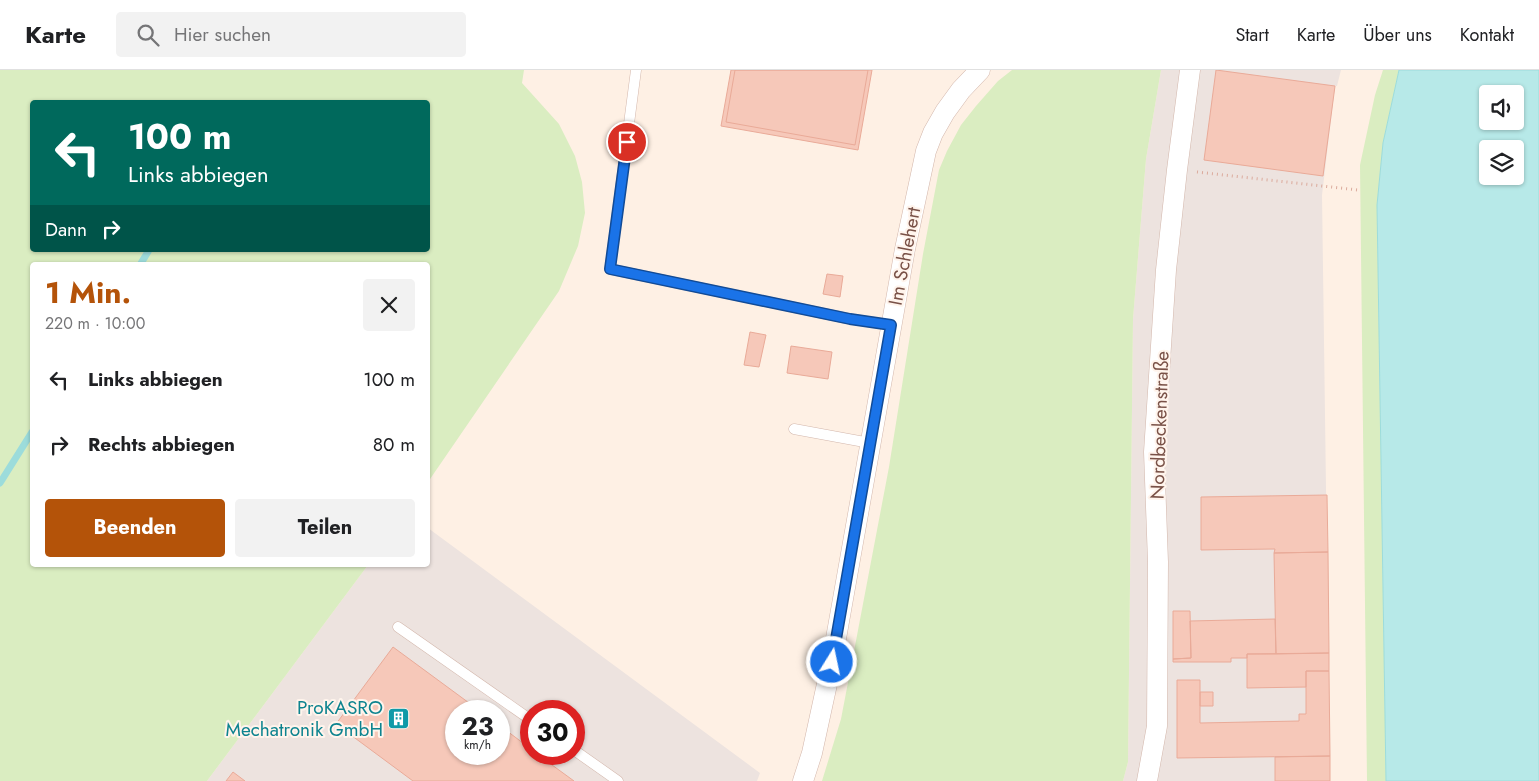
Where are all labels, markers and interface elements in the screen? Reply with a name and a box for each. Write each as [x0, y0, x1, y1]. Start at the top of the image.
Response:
search box [116, 12, 466, 57]
text: Karte [25, 17, 86, 52]
icon: search [134, 21, 162, 49]
text: Hier suchen [174, 21, 271, 48]
text: Start [1235, 22, 1269, 48]
text: Karte [1297, 22, 1335, 48]
text: Über uns [1363, 22, 1432, 48]
text: Kontakt [1460, 22, 1514, 48]
map controls [1479, 85, 1524, 185]
button: sound [1479, 85, 1524, 130]
text: 100 m [128, 112, 231, 162]
icon: left [45, 120, 110, 185]
pin [606, 121, 648, 163]
icon: arrive [613, 128, 641, 156]
button: layers [1479, 140, 1524, 185]
text: Links abbiegen [128, 158, 268, 190]
street label: Im Schlehert [882, 204, 927, 308]
icon: right [97, 215, 125, 243]
text: Dann [45, 216, 87, 243]
text: 1 Min. [45, 271, 131, 314]
button: close [363, 279, 415, 331]
text: 220 m · 10:00 [45, 312, 145, 335]
street label: Nordbeckenstraße [1143, 350, 1176, 500]
icon: left [45, 366, 73, 394]
text: Links abbiegen [88, 366, 223, 393]
text: 100 m [363, 366, 415, 393]
icon: right [45, 431, 73, 459]
text: Rechts abbiegen [88, 431, 235, 458]
text: 80 m [373, 431, 415, 458]
button: Beenden [45, 499, 225, 557]
button: Teilen [235, 499, 415, 557]
position arrow [805, 635, 857, 687]
place label: ProKASRO Mechatronik GmbH [226, 694, 383, 743]
speed limit sign: 30 [520, 700, 585, 765]
building icon: ProKASRO Mechatronik GmbH [387, 706, 411, 730]
text: 23 [462, 708, 493, 744]
text: km/h [464, 736, 491, 754]

